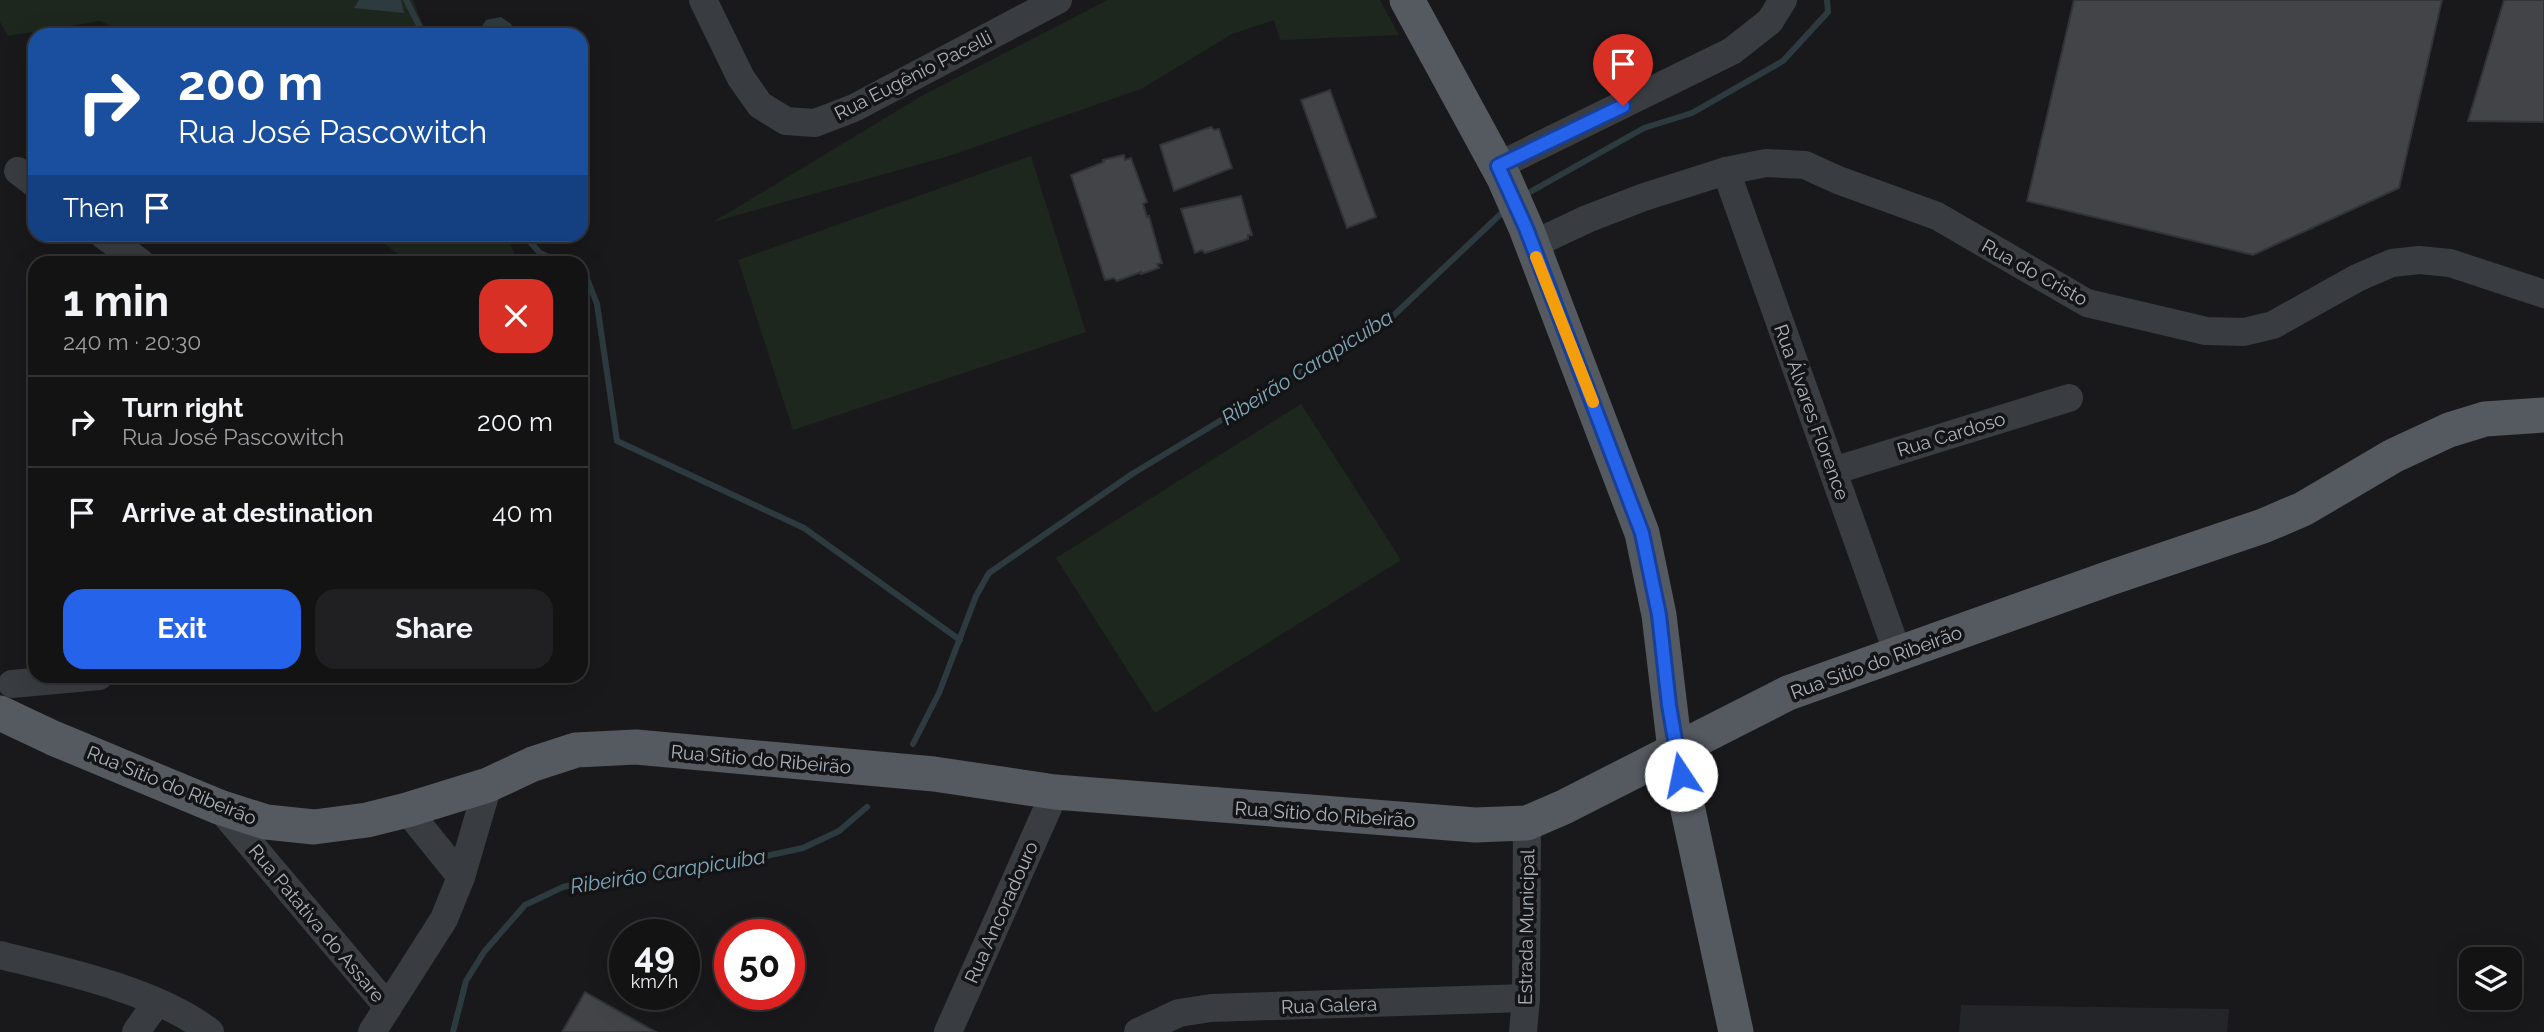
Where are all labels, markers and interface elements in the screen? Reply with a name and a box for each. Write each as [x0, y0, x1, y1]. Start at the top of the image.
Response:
street label: Rua Eugênio Pacelli [831, 26, 995, 124]
pin [1593, 34, 1653, 106]
icon: arrive [1604, 45, 1642, 83]
text: 200 m [178, 54, 323, 111]
icon: right [63, 56, 154, 147]
text: Rua José Pascowitch [178, 113, 487, 150]
icon: arrive [138, 189, 176, 227]
text: Then [63, 193, 124, 223]
street label: Rua do Cristo [1978, 234, 2092, 310]
text: 1 min [63, 277, 169, 326]
button: close [479, 279, 553, 353]
water label: Ribeirão Carapicuíba [1217, 304, 1397, 430]
street label: Rua Álvares Florence [1770, 321, 1854, 503]
text: 240 m · 20:30 [63, 328, 201, 355]
text: Turn right [122, 393, 243, 423]
icon: right [63, 403, 101, 441]
text: 200 m [477, 407, 553, 437]
street label: Rua Cardoso [1894, 407, 2008, 461]
text: Rua José Pascowitch [122, 423, 344, 450]
icon: arrive [63, 494, 101, 532]
text: Arrive at destination [122, 498, 373, 528]
text: 40 m [492, 498, 553, 528]
button: Exit [63, 589, 301, 669]
button: Share [315, 589, 553, 669]
street label: Rua Sítio do Ribeirão [1787, 621, 1965, 703]
position arrow [1644, 738, 1718, 812]
street label: Rua Sítio do Ribeirão [670, 740, 852, 778]
street label: Rua Sítio do Ribeirão [84, 741, 260, 829]
street label: Rua Sítio do Ribeirão [1234, 797, 1416, 831]
street label: Rua Ancoradouro [960, 838, 1042, 986]
street label: Rua Patativa do Assare [245, 840, 389, 1006]
water label: Ribeirão Carapicuíba [568, 843, 768, 899]
street label: Estrada Municipal [1514, 848, 1538, 1005]
speed limit sign: 50 [714, 919, 805, 1010]
text: 49 [634, 935, 675, 976]
map controls [2459, 947, 2522, 1010]
button: layers [2459, 947, 2522, 1010]
text: km/h [631, 971, 678, 992]
street label: Rua Galera [1281, 992, 1377, 1018]

